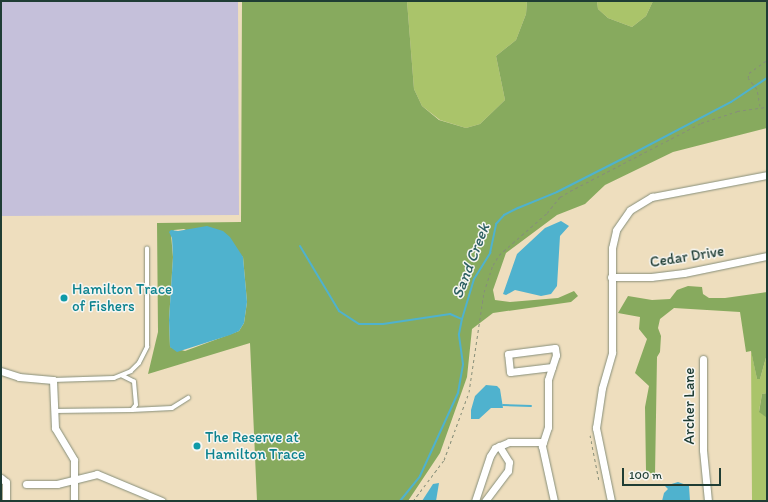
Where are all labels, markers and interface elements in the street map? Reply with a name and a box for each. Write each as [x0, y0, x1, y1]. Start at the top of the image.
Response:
water label: Sand Creek [448, 221, 494, 301]
street label: Cedar Drive [648, 242, 726, 272]
place label: Hamilton Trace of Fishers [72, 280, 171, 315]
marker: Hamilton Trace of Fishers [59, 293, 69, 303]
street label: Archer Lane [681, 367, 699, 445]
place label: The Reserve at Hamilton Trace [205, 428, 304, 463]
marker: The Reserve at Hamilton Trace [192, 441, 202, 451]
scale bar [624, 460, 723, 486]
text: 100 m [629, 468, 662, 482]

